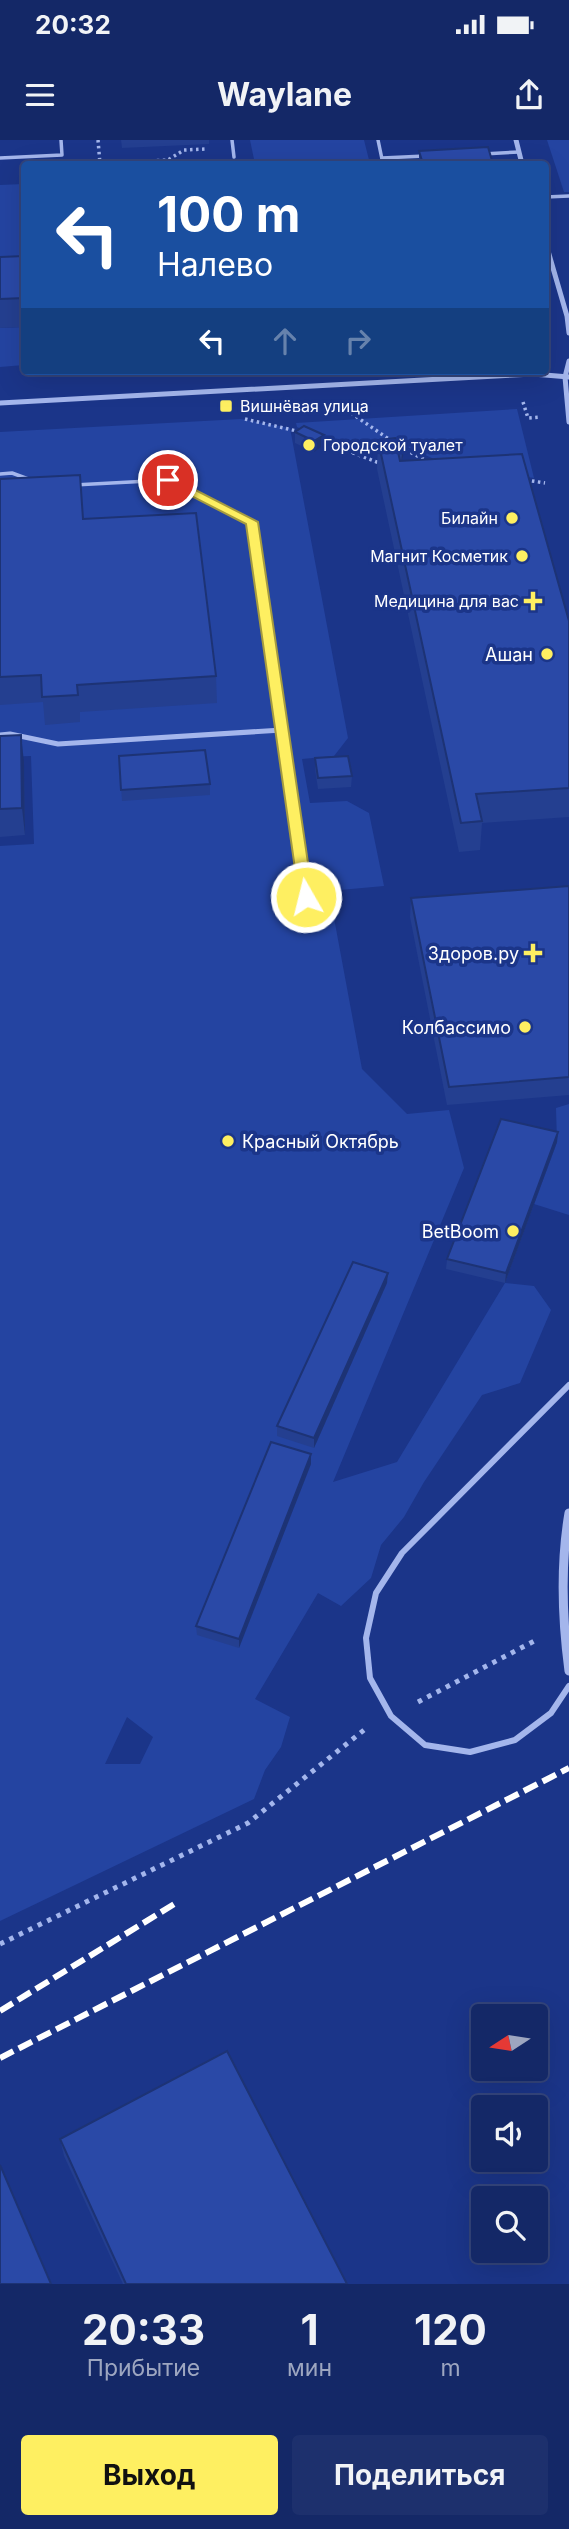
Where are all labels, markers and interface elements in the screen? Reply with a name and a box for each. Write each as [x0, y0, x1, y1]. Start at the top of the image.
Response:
text: 20:32 [35, 9, 111, 40]
text: Waylane [217, 75, 352, 114]
icon: menu [21, 76, 59, 114]
icon: share [510, 76, 548, 114]
text: 100 m [157, 185, 301, 244]
icon: left [42, 189, 133, 280]
text: Налево [157, 245, 273, 284]
icon: left [193, 322, 231, 360]
icon: ahead [266, 322, 304, 360]
icon: right [339, 322, 377, 360]
place label: Вишнёвая улица [240, 396, 369, 416]
marker: Вишнёвая улица [218, 398, 234, 414]
place label: Городской туалет [323, 435, 463, 455]
marker: Городской туалет [301, 437, 317, 453]
pin [138, 450, 198, 510]
icon: arrive [149, 461, 187, 499]
place label: Билайн [441, 508, 498, 528]
marker: Билайн [504, 510, 520, 526]
place label: Магнит Косметик [370, 546, 508, 566]
marker: Магнит Косметик [514, 548, 530, 564]
place label: Медицина для вас [374, 591, 519, 611]
marker: Медицина для вас [525, 593, 541, 609]
place label: Ашан [485, 644, 533, 665]
marker: Ашан [539, 646, 555, 662]
position arrow [269, 860, 343, 934]
place label: Здоров.ру [428, 943, 519, 964]
marker: Здоров.ру [525, 945, 541, 961]
place label: Колбассимо [402, 1017, 511, 1038]
marker: Колбассимо [517, 1019, 533, 1035]
place label: Красный Октябрь [242, 1131, 399, 1152]
marker: Красный Октябрь [220, 1133, 236, 1149]
place label: BetBoom [422, 1221, 499, 1242]
marker: BetBoom [505, 1223, 521, 1239]
north arrow [471, 2004, 548, 2081]
map controls [471, 2004, 548, 2263]
button: sound [471, 2095, 548, 2172]
button: search [471, 2186, 548, 2263]
text: 20:33 [82, 2304, 205, 2355]
text: 1 [301, 2304, 319, 2355]
text: 120 [414, 2304, 487, 2355]
text: Прибытие [87, 2354, 200, 2382]
text: мин [287, 2354, 332, 2382]
text: m [440, 2354, 461, 2382]
button: Выход [21, 2435, 278, 2515]
button: Поделиться [292, 2435, 548, 2515]

